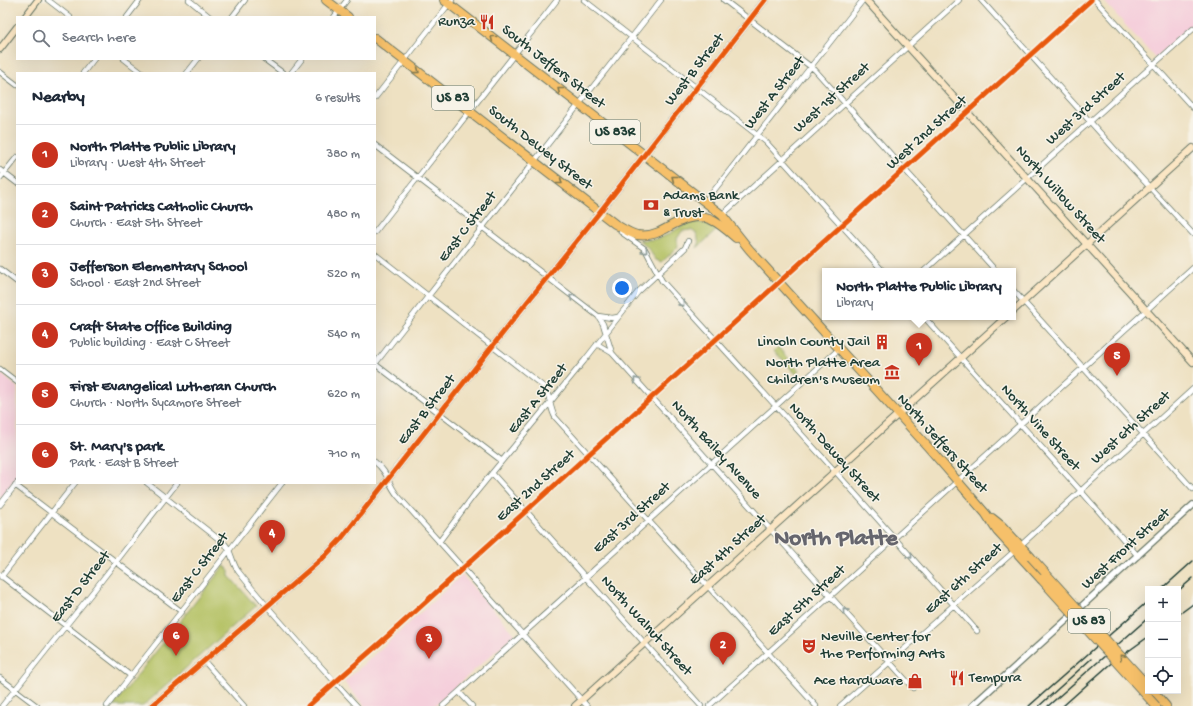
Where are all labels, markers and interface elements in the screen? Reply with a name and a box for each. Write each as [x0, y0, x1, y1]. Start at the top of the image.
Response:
place label: Runza [438, 13, 476, 31]
restaurant icon: Runza [478, 13, 496, 31]
search box [16, 16, 376, 60]
street label: South Jeffers Street [498, 21, 610, 114]
icon: search [30, 27, 52, 49]
text: Search here [62, 29, 136, 47]
street label: West B Street [661, 29, 730, 110]
one-way arrow [491, 36, 498, 43]
street label: West A Street [741, 51, 810, 133]
street label: West 1st Street [790, 58, 875, 137]
one-way arrow [413, 66, 420, 73]
street label: West 3rd Street [1042, 67, 1131, 150]
road number: US 83 [432, 86, 474, 110]
one-way arrow [558, 87, 565, 94]
text: Nearby [32, 88, 85, 108]
text: 6 results [315, 91, 360, 106]
street label: West 2nd Street [883, 91, 973, 174]
street label: South Dewey Street [484, 102, 597, 195]
road number: US 83R [590, 120, 640, 144]
text: North Platte Public Library [70, 138, 236, 156]
street label: North Willow Street [1011, 142, 1110, 249]
text: 1 [42, 147, 48, 162]
text: 380 m [326, 147, 360, 162]
text: Library · West 4th Street [70, 156, 205, 171]
one-way arrow [672, 175, 679, 182]
one-way arrow [556, 177, 563, 184]
street label: East C Street [435, 187, 502, 266]
place label: Adams Bank & Trust [663, 187, 740, 222]
bank icon: Adams Bank & Trust [642, 196, 660, 214]
text: Saint Patricks Catholic Church [70, 198, 253, 216]
text: 2 [42, 207, 48, 222]
text: 480 m [327, 207, 360, 222]
text: Church · East 5th Street [70, 216, 202, 231]
one-way arrow [640, 247, 647, 254]
text: Jefferson Elementary School [70, 258, 248, 276]
text: 3 [42, 267, 48, 282]
text: 520 m [327, 267, 360, 282]
popup [822, 268, 1016, 320]
text: School · East 2nd Street [70, 276, 200, 291]
your location [612, 278, 632, 298]
text: North Platte Public Library [836, 278, 1002, 296]
one-way arrow [570, 294, 577, 301]
text: Library [836, 296, 874, 311]
one-way arrow [677, 299, 684, 306]
text: Craft State Office Building [70, 318, 232, 336]
text: 4 [42, 327, 48, 342]
text: 540 m [327, 327, 360, 342]
place label: Lincoln County Jail [757, 333, 870, 351]
building icon: Lincoln County Jail [873, 333, 891, 351]
pin: 1 [906, 333, 932, 366]
text: Public building · East C Street [70, 336, 229, 351]
pin: 5 [1104, 343, 1130, 376]
place label: North Platte Area Children's Museum [766, 354, 881, 389]
street label: East A Street [504, 359, 573, 438]
museum icon: North Platte Area Children's Museum [883, 363, 901, 381]
street label: East B Street [394, 370, 461, 449]
one-way arrow [633, 377, 641, 385]
text: First Evangelical Lutheran Church [70, 378, 276, 396]
street label: North Vine Street [996, 381, 1085, 477]
street label: West 6th Street [1087, 386, 1176, 468]
text: 5 [42, 387, 48, 402]
text: 620 m [327, 387, 360, 402]
street label: North Jeffers Street [893, 391, 993, 499]
text: Church · North Sycamore Street [70, 396, 241, 411]
street label: North Bailey Avenue [667, 397, 765, 503]
street label: North Dewey Street [784, 399, 885, 508]
text: St. Mary's park [70, 438, 163, 456]
street label: East 2nd Street [493, 445, 580, 526]
text: 6 [42, 447, 48, 462]
text: 710 m [328, 447, 360, 462]
text: Park · East B Street [70, 456, 178, 471]
street label: East 3rd Street [589, 477, 676, 558]
street label: West Front Street [1078, 503, 1176, 594]
street label: East 4th Street [686, 509, 772, 589]
pin: 4 [259, 520, 285, 553]
district label: North Platte [774, 526, 899, 553]
street label: East C Street [167, 528, 234, 607]
street label: East 6th Street [921, 538, 1008, 619]
street label: East D Street [47, 546, 116, 627]
one-way arrow [905, 551, 913, 559]
street label: East 5th Street [764, 560, 851, 641]
street label: North Walnut Street [596, 572, 697, 681]
map controls [1145, 586, 1181, 694]
button: + [1145, 586, 1181, 622]
one-way arrow [842, 608, 850, 616]
road number: US 83 [1068, 609, 1110, 633]
button: − [1145, 622, 1181, 658]
pin: 6 [163, 623, 189, 656]
pin: 3 [416, 626, 442, 659]
place label: Neville Center for the Performing Arts [820, 628, 945, 663]
pin: 2 [710, 632, 736, 665]
theatre icon: Neville Center for the Performing Arts [800, 637, 818, 655]
one-way arrow [1119, 654, 1127, 662]
button: locate [1145, 658, 1181, 694]
restaurant icon: Tempura [948, 669, 966, 687]
place label: Tempura [968, 669, 1022, 687]
place label: Ace Hardware [814, 672, 903, 690]
shop icon: Ace Hardware [906, 672, 924, 690]

